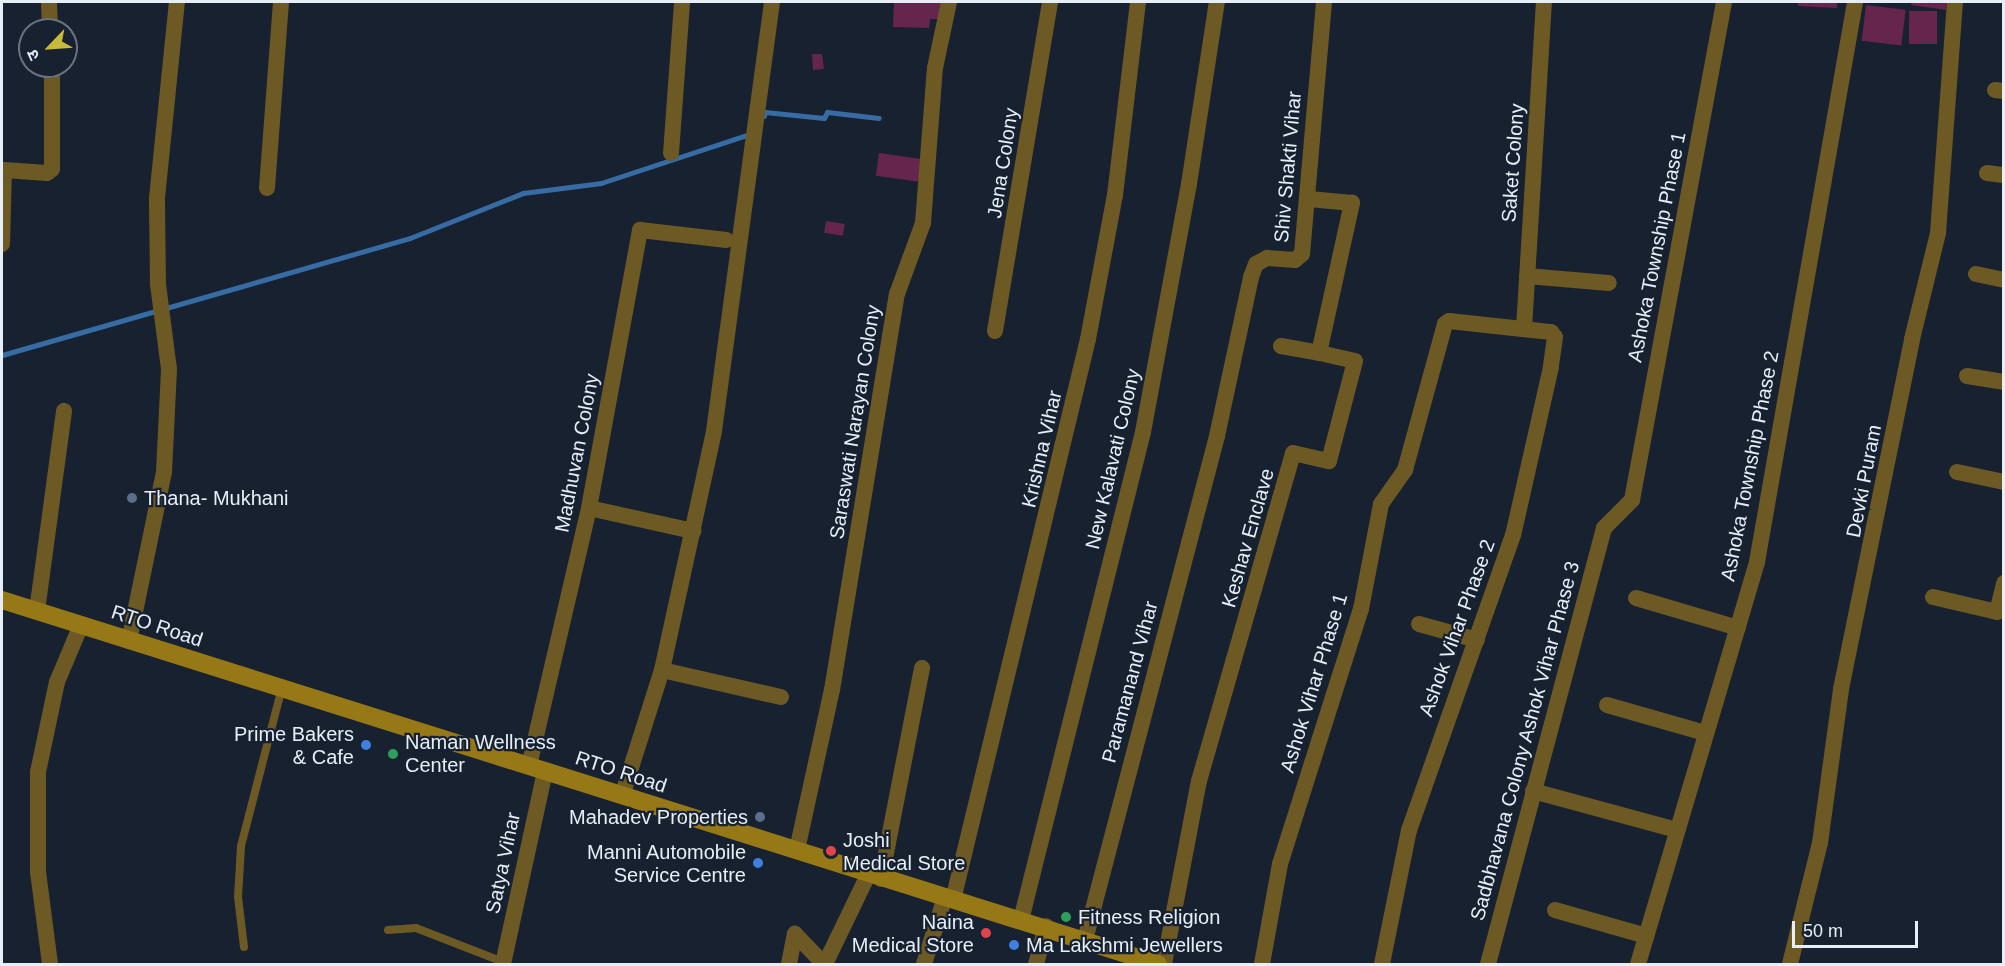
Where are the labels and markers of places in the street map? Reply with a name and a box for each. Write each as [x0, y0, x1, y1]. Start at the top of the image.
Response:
place label: Thana- Mukhani [144, 486, 289, 510]
marker: Thana- Mukhani [125, 491, 139, 505]
place label: Prime Bakers & Cafe [234, 722, 354, 769]
place label: Naman Wellness Center [405, 730, 556, 777]
marker: Prime Bakers & Cafe [359, 738, 373, 752]
marker: Naman Wellness Center [386, 747, 400, 761]
place label: Mahadev Properties [569, 805, 748, 829]
marker: Mahadev Properties [753, 810, 767, 824]
place label: Joshi Medical Store [843, 828, 965, 875]
place label: Manni Automobile Service Centre [586, 840, 746, 887]
marker: Joshi Medical Store [824, 844, 838, 858]
marker: Manni Automobile Service Centre [751, 856, 765, 870]
place label: Fitness Religion [1078, 905, 1220, 929]
place label: Naina Medical Store [852, 910, 974, 957]
marker: Fitness Religion [1059, 910, 1073, 924]
marker: Naina Medical Store [979, 926, 993, 940]
place label: Ma Lakshmi Jewellers [1026, 933, 1223, 957]
marker: Ma Lakshmi Jewellers [1007, 938, 1021, 952]

